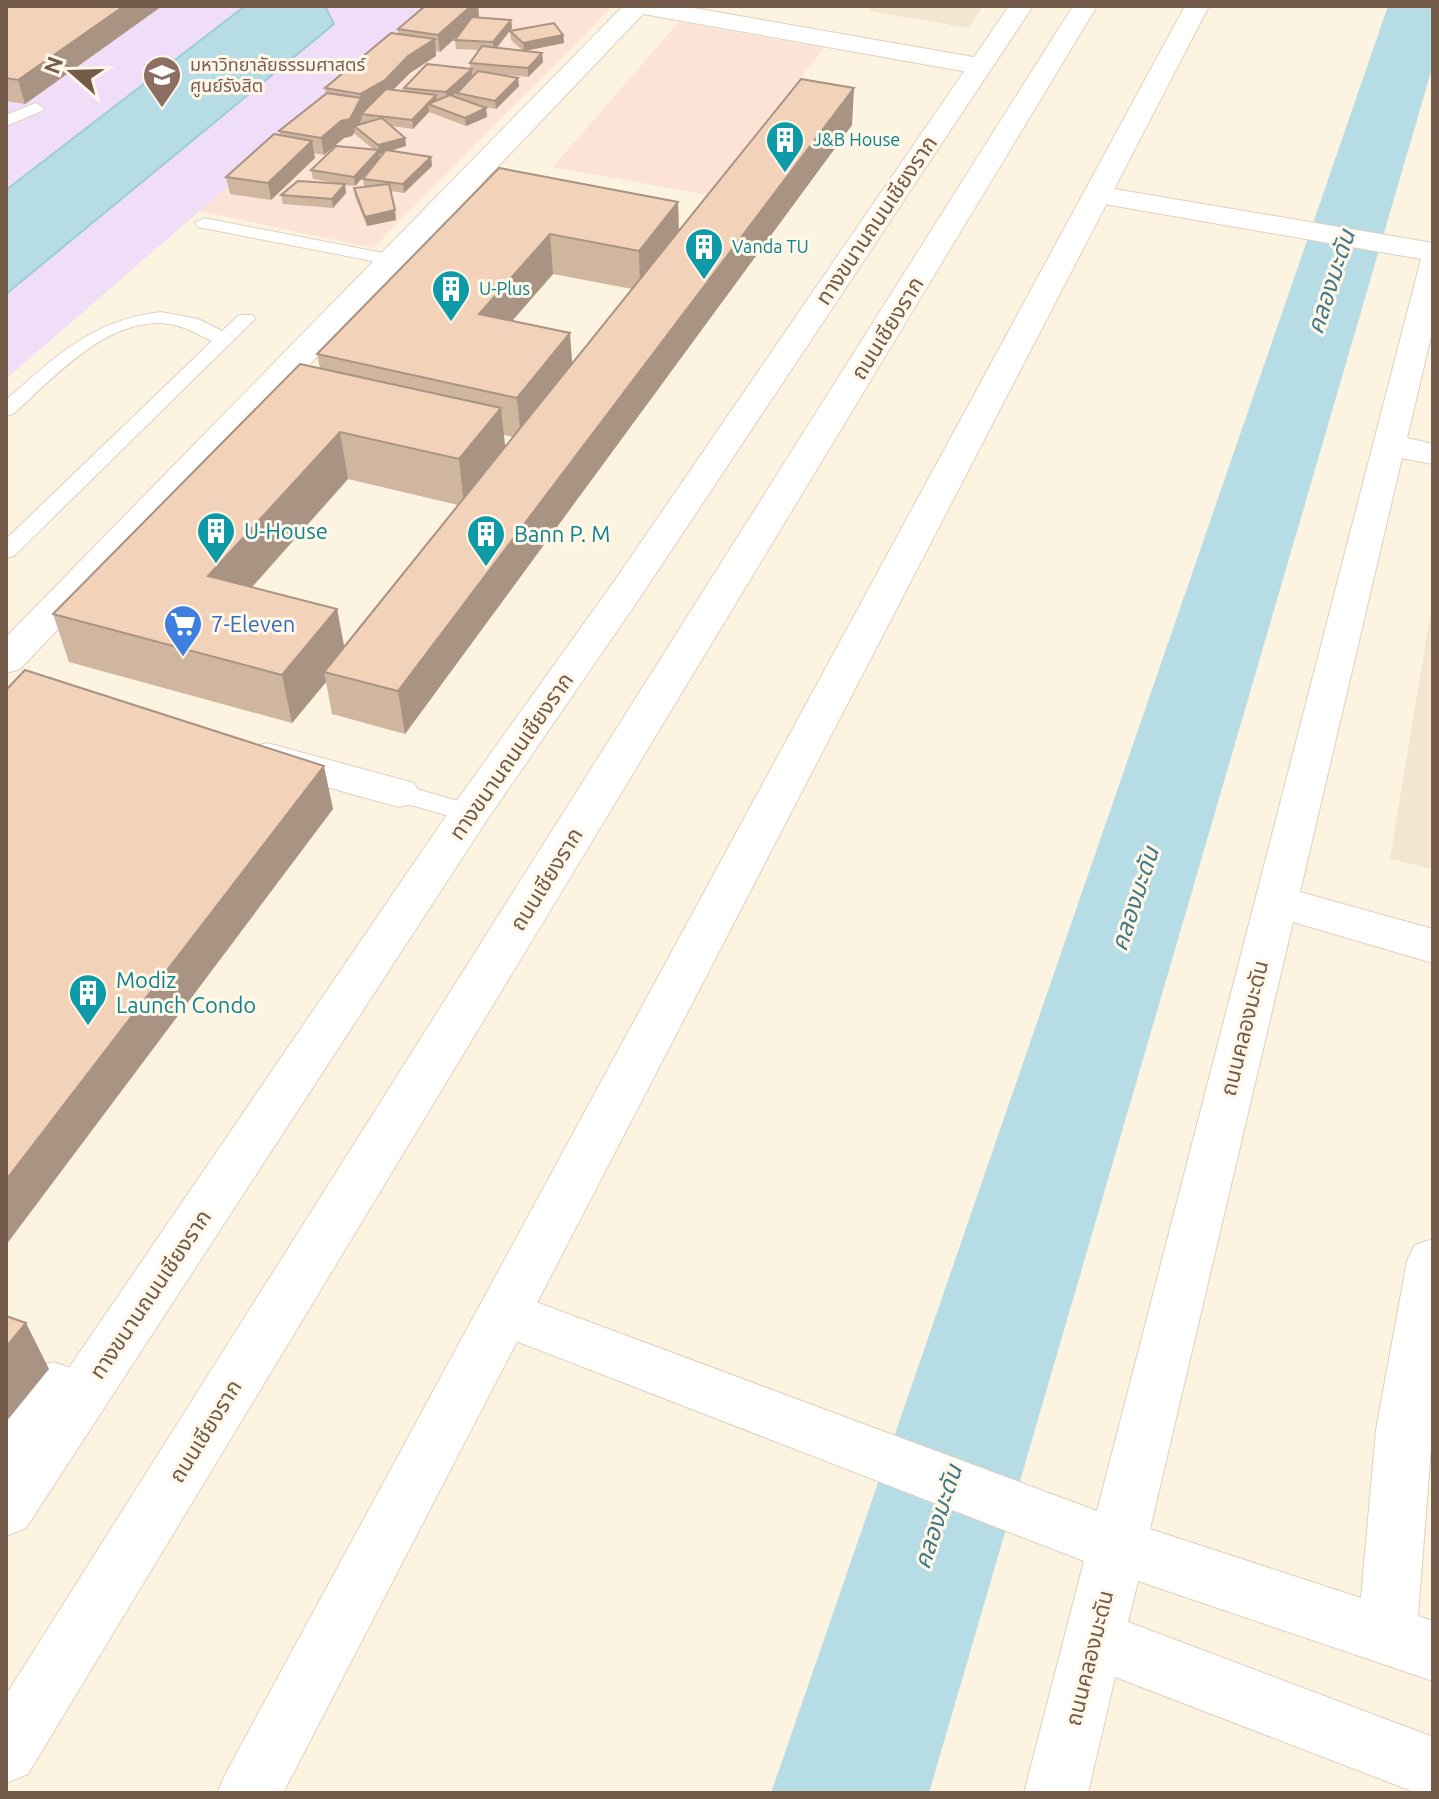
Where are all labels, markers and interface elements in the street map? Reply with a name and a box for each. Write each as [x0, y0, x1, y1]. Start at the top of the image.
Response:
north arrow [32, 32, 112, 112]
text: N [38, 53, 67, 77]
school or university icon: มหาวิทยาลัยธรรมศาสตร์ ศูนย์รังสิต [141, 54, 183, 109]
place label: มหาวิทยาลัยธรรมศาสตร์ ศูนย์รังสิต [190, 54, 366, 98]
building icon: J&B House [764, 119, 806, 174]
place label: J&B House [813, 129, 900, 149]
street label: ทางขนานถนนเชียงราก [810, 131, 941, 309]
water label: คลองมะดัน [1301, 225, 1360, 337]
building icon: Vanda TU [683, 226, 725, 281]
place label: Vanda TU [732, 236, 809, 256]
building icon: U-Plus [430, 268, 472, 323]
street label: ถนนเชียงราก [845, 272, 928, 384]
place label: U-Plus [479, 278, 530, 298]
building icon: U-House [195, 510, 237, 565]
building icon: Bann P. M [465, 513, 507, 568]
place label: U-House [244, 518, 328, 543]
place label: Bann P. M [514, 521, 610, 546]
supermarket icon: 7-Eleven [162, 603, 204, 658]
place label: 7-Eleven [211, 611, 295, 636]
street label: ทางขนานถนนเชียงราก [443, 667, 578, 844]
street label: ถนนเชียงราก [504, 823, 587, 935]
water label: คลองมะดัน [1105, 842, 1164, 954]
street label: ถนนคลองมะดัน [1215, 958, 1272, 1098]
place label: Modiz Launch Condo [116, 967, 256, 1017]
building icon: Modiz Launch Condo [67, 972, 109, 1027]
street label: ทางขนานถนนเชียงราก [84, 1205, 215, 1383]
street label: ถนนเชียงราก [163, 1375, 246, 1487]
water label: คลองมะดัน [908, 1460, 967, 1572]
street label: ถนนคลองมะดัน [1060, 1588, 1117, 1728]

